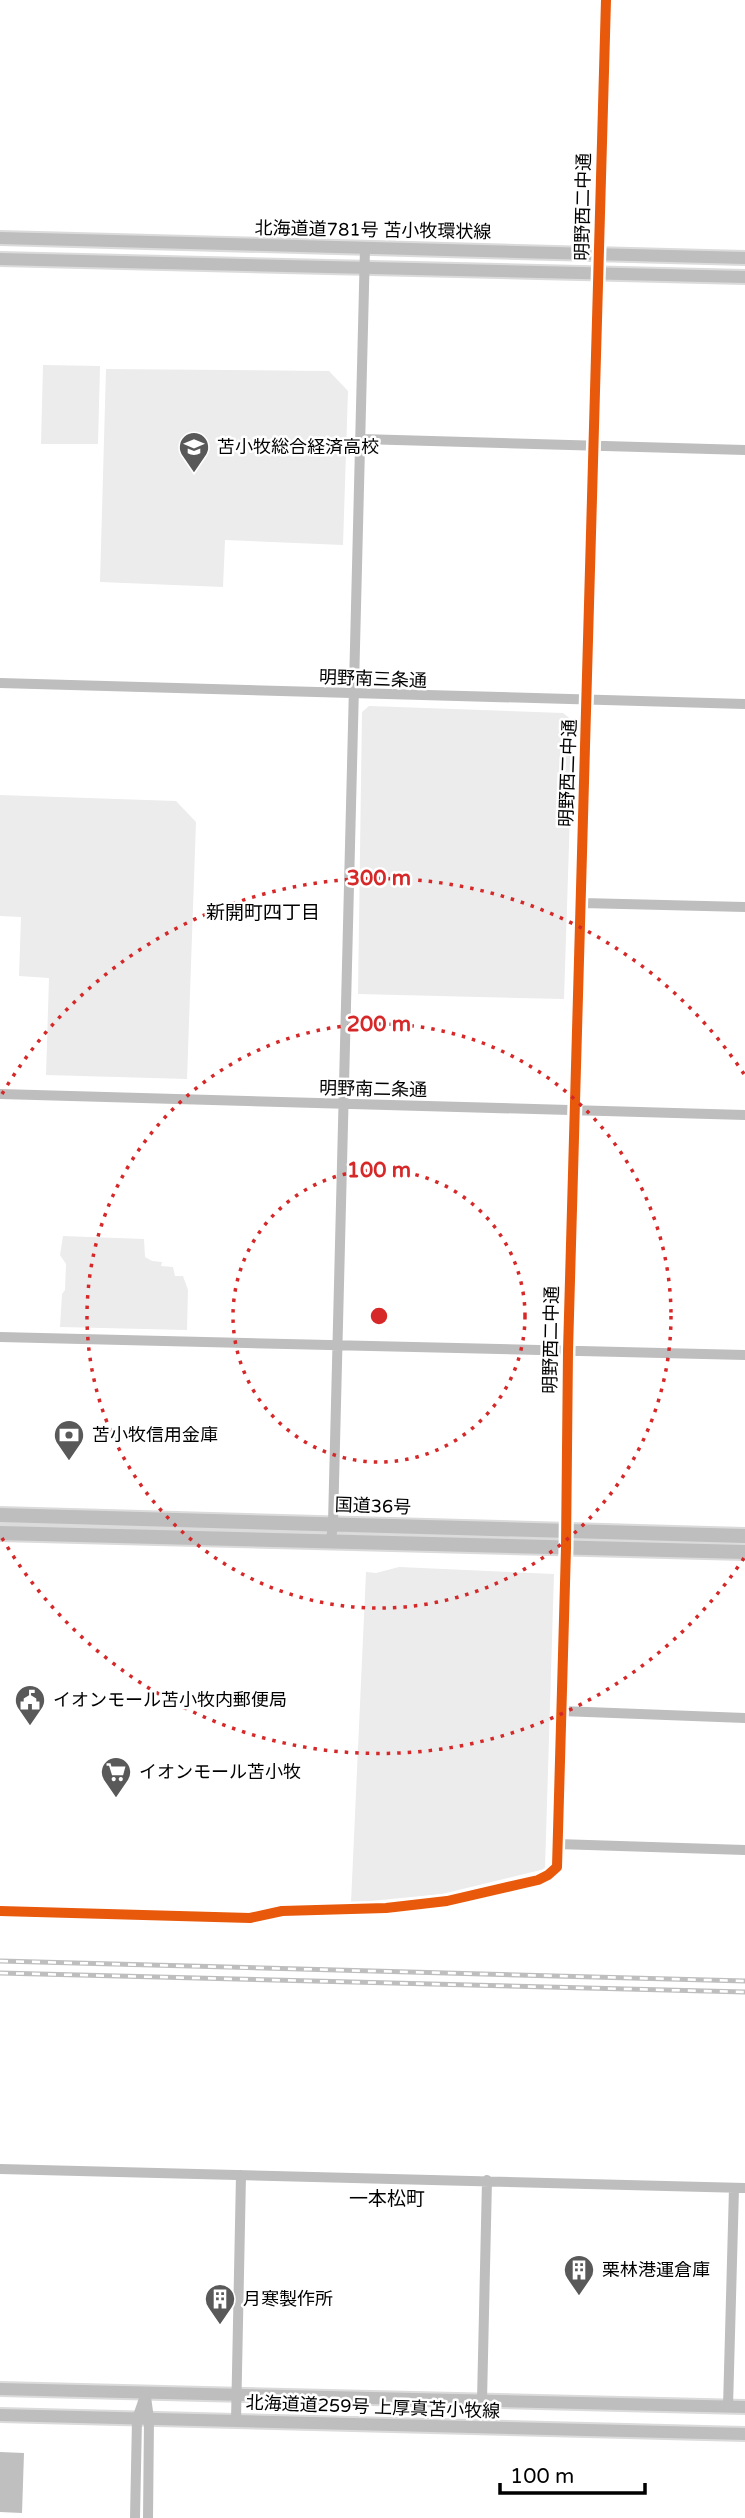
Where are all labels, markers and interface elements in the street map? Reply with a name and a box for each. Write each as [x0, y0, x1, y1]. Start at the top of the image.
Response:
street label: 明野西二中通 [571, 153, 595, 261]
street label: 北海道道781号 苫小牧環状線 [255, 217, 491, 243]
school or university icon: 苫小牧総合経済高校 [177, 430, 211, 474]
place label: 苫小牧総合経済高校 [217, 436, 379, 458]
street label: 明野南三条通 [319, 666, 427, 692]
street label: 明野西二中通 [555, 719, 581, 827]
text: 300 m [347, 866, 411, 891]
district label: 新開町四丁目 [206, 902, 320, 924]
text: 200 m [347, 1012, 411, 1037]
street label: 明野南二条通 [319, 1077, 427, 1101]
text: 100 m [347, 1158, 411, 1183]
street label: 明野西二中通 [539, 1286, 563, 1394]
centre of rings [367, 1304, 391, 1328]
bank icon: 苫小牧信用金庫 [52, 1418, 86, 1462]
place label: 苫小牧信用金庫 [92, 1424, 218, 1446]
street label: 国道36号 [334, 1494, 412, 1518]
public building icon: イオンモール苫小牧内郵便局 [13, 1683, 47, 1727]
place label: イオンモール苫小牧内郵便局 [53, 1689, 287, 1711]
supermarket icon: イオンモール苫小牧 [99, 1755, 133, 1799]
place label: イオンモール苫小牧 [139, 1761, 301, 1783]
district label: 一本松町 [349, 2188, 425, 2210]
building icon: 栗林港運倉庫 [562, 2253, 596, 2297]
place label: 栗林港運倉庫 [602, 2259, 710, 2281]
building icon: 月寒製作所 [203, 2282, 237, 2326]
place label: 月寒製作所 [243, 2288, 333, 2310]
street label: 北海道道259号 上厚真苫小牧線 [245, 2392, 501, 2422]
scale bar [500, 2452, 645, 2496]
text: 100 m [510, 2464, 574, 2489]

